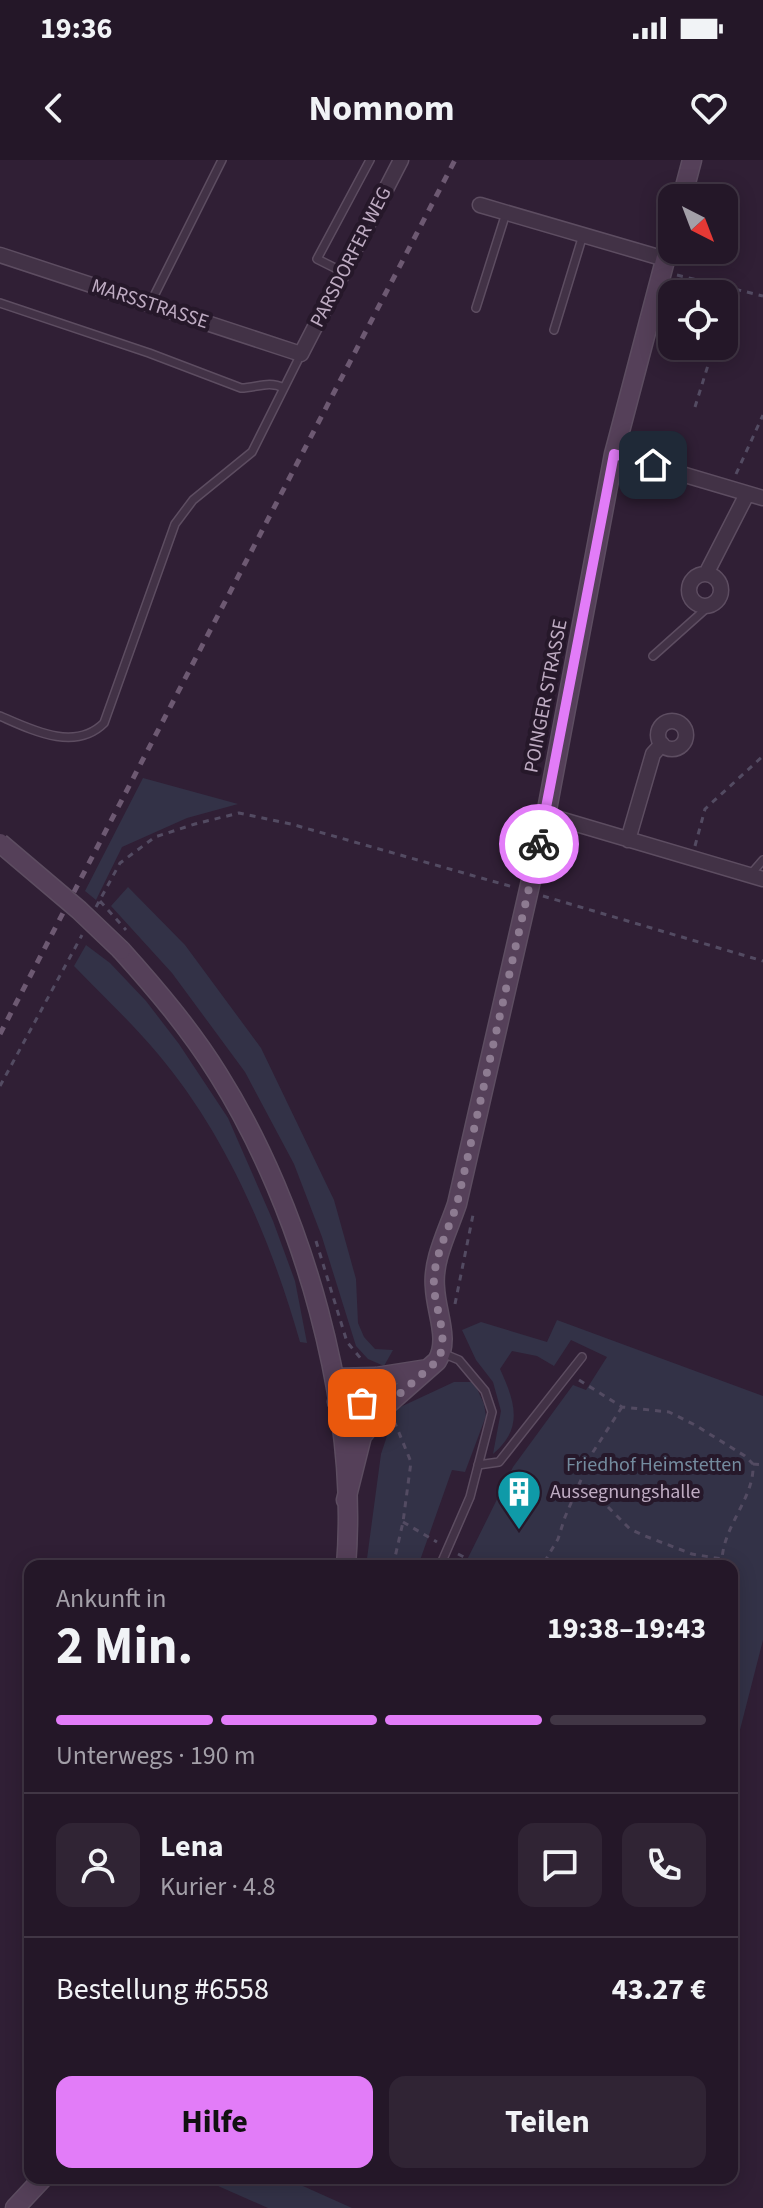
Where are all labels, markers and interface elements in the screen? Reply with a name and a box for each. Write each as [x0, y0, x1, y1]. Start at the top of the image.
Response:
text: 19:36 [40, 7, 112, 50]
text: Nomnom [308, 83, 455, 134]
icon: back [32, 86, 76, 130]
icon: heart [687, 86, 731, 130]
street label: PARSDORFER WEG [303, 182, 399, 332]
north arrow [658, 184, 738, 264]
map controls [658, 184, 738, 360]
street label: MARSSTRASSE [88, 272, 212, 336]
button: locate [658, 280, 738, 360]
pin [619, 431, 687, 499]
icon: home [631, 443, 675, 487]
street label: POINGER STRASSE [517, 617, 575, 775]
courier [499, 804, 579, 884]
icon: bike [517, 822, 561, 866]
pin [328, 1369, 396, 1437]
icon: bag [340, 1381, 384, 1425]
park label: Friedhof Heimstetten [566, 1451, 742, 1479]
building icon: Aussegnungshalle [495, 1468, 543, 1531]
place label: Aussegnungshalle [550, 1478, 701, 1506]
text: Ankunft in [56, 1580, 166, 1617]
text: 19:38–19:43 [547, 1607, 706, 1650]
text: 2 Min. [56, 1610, 193, 1684]
text: Unterwegs · 190 m [56, 1737, 255, 1774]
button: person [56, 1823, 140, 1907]
button: chat [518, 1823, 602, 1907]
button: phone [622, 1823, 706, 1907]
text: Lena [160, 1825, 224, 1868]
text: Kurier · 4.8 [160, 1868, 275, 1905]
text: Bestellung #6558 [56, 1968, 269, 2011]
text: 43.27 € [612, 1968, 706, 2011]
button: Hilfe [56, 2076, 373, 2168]
button: Teilen [389, 2076, 706, 2168]

